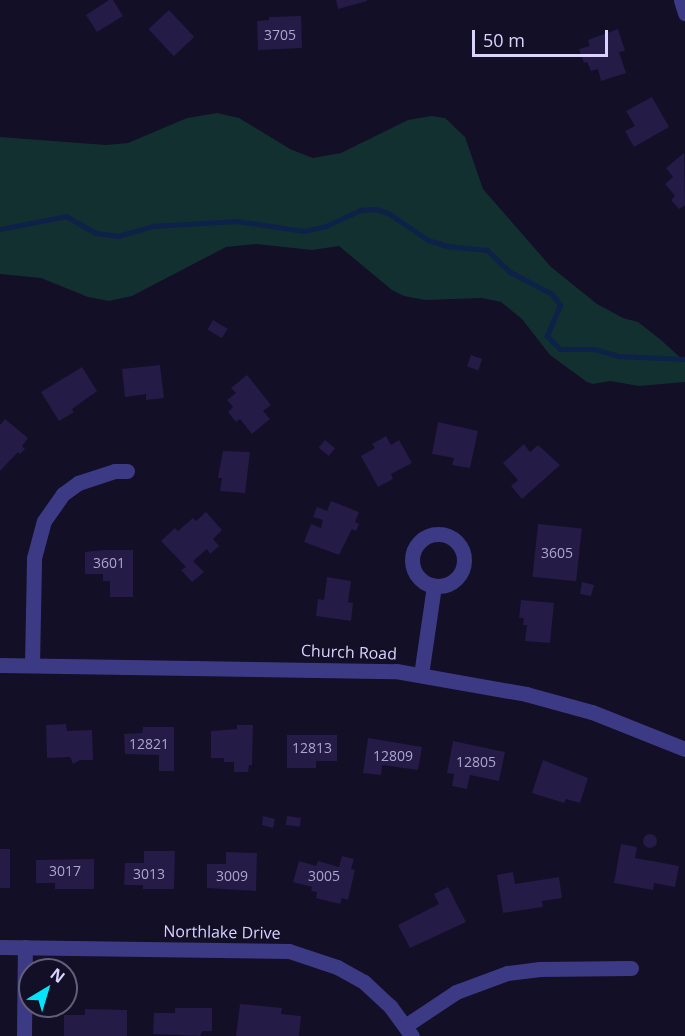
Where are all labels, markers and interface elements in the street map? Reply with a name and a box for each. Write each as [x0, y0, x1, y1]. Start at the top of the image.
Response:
scale bar [475, 18, 612, 56]
house number: 3705 [264, 27, 296, 43]
text: 50 m [483, 28, 525, 52]
house number: 3605 [541, 545, 573, 561]
house number: 3601 [93, 555, 125, 571]
street label: Church Road [301, 641, 397, 663]
house number: 12821 [129, 736, 169, 752]
house number: 12813 [292, 740, 332, 756]
house number: 12809 [373, 748, 413, 764]
house number: 12805 [456, 754, 496, 770]
house number: 3017 [49, 863, 81, 879]
house number: 3013 [133, 866, 165, 882]
house number: 3009 [216, 868, 248, 884]
house number: 3005 [308, 868, 340, 884]
street label: Northlake Drive [163, 921, 281, 943]
north arrow [18, 958, 78, 1018]
text: N [46, 963, 70, 988]

